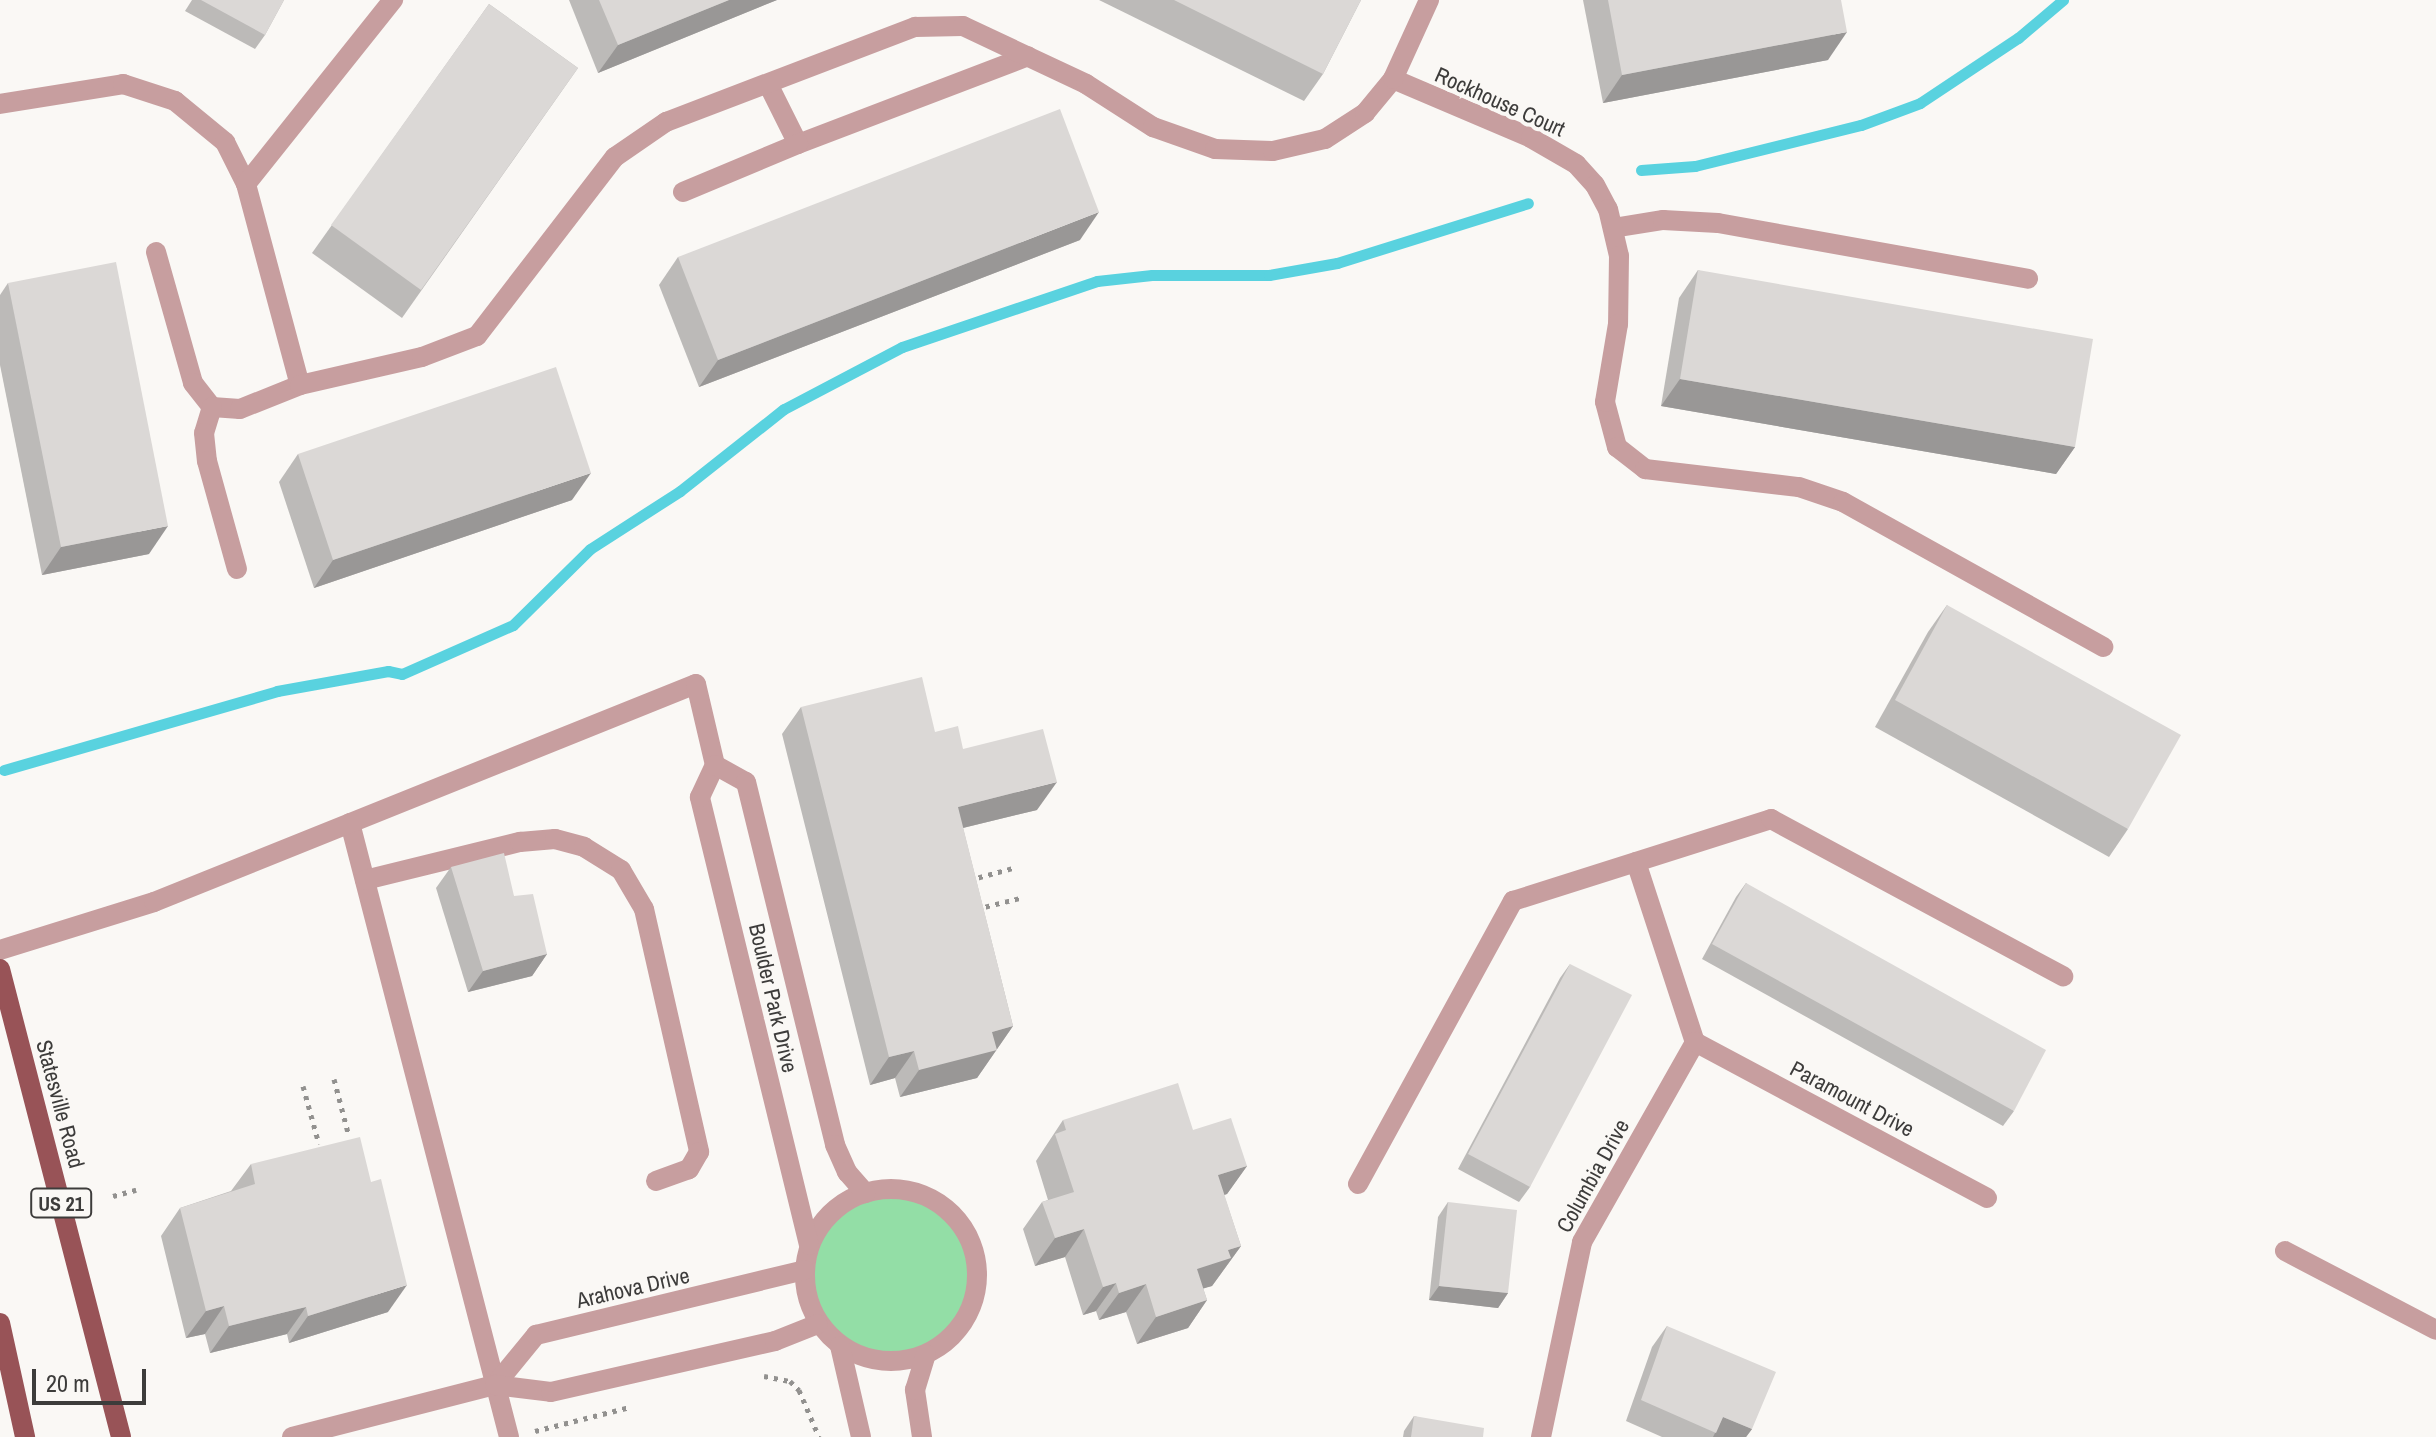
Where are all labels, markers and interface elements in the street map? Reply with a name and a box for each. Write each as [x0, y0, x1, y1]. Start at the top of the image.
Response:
street label: Rockhouse Court [1431, 62, 1569, 142]
street label: Boulder Park Drive [743, 921, 803, 1075]
street label: Statesville Road [30, 1037, 90, 1171]
street label: Paramount Drive [1786, 1055, 1918, 1143]
street label: Columbia Drive [1551, 1115, 1635, 1237]
road number: US 21 [29, 1187, 93, 1219]
street label: Arahova Drive [574, 1262, 692, 1314]
scale bar [36, 1353, 150, 1403]
text: 20 m [46, 1367, 90, 1399]

